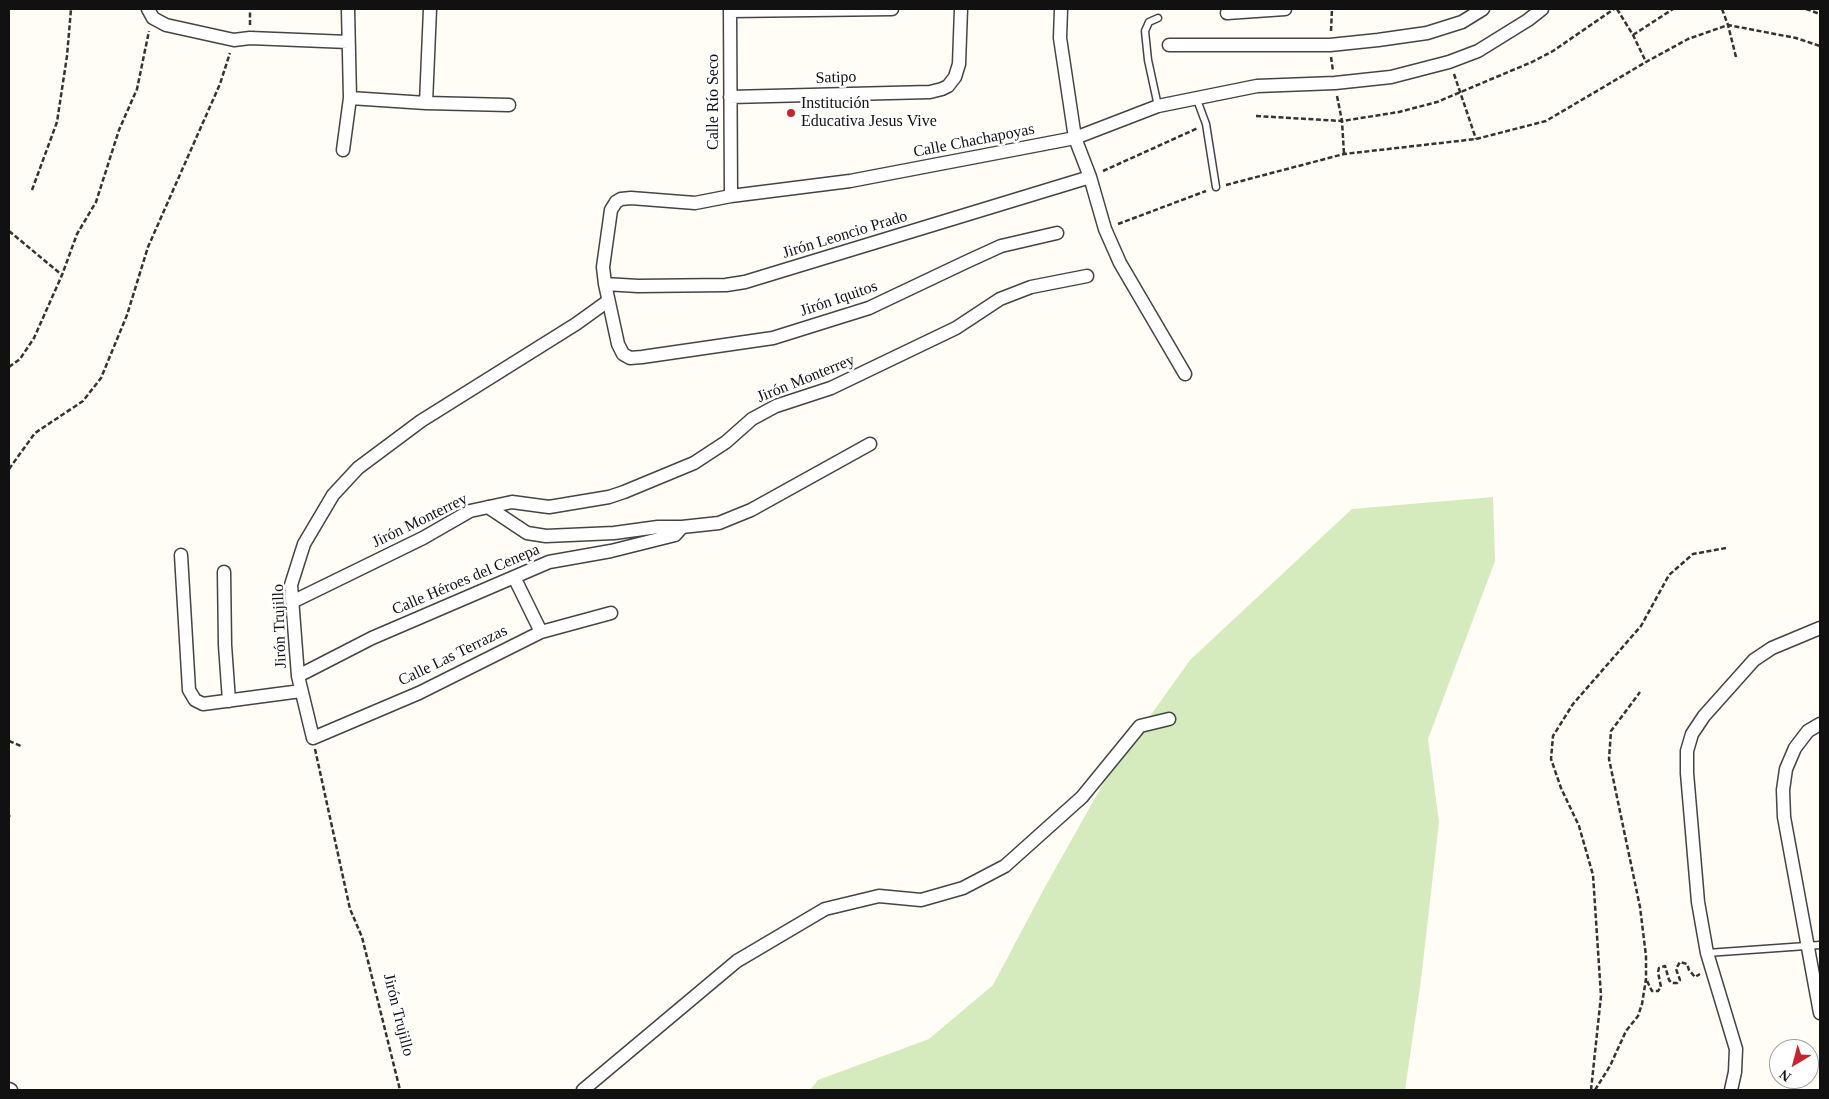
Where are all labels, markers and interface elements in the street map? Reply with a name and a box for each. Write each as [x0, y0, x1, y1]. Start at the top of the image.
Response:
street label: Calle Río Seco [704, 54, 724, 150]
street label: Satipo [815, 68, 857, 88]
place label: Institución Educativa Jesus Vive [801, 94, 937, 132]
marker: Institución Educativa Jesus Vive [785, 107, 797, 119]
street label: Calle Chachapoyas [912, 120, 1036, 162]
street label: Jirón Leoncio Prado [780, 207, 910, 263]
street label: Jirón Iquitos [798, 277, 880, 321]
street label: Jirón Monterrey [754, 351, 858, 407]
street label: Jirón Monterrey [369, 490, 471, 552]
street label: Calle Héroes del Cenepa [389, 540, 543, 620]
street label: Jirón Trujillo [269, 584, 291, 668]
street label: Calle Las Terrazas [395, 621, 511, 691]
street label: Jirón Trujillo [378, 972, 418, 1058]
north arrow [1769, 1039, 1819, 1089]
text: N [1777, 1067, 1794, 1085]

